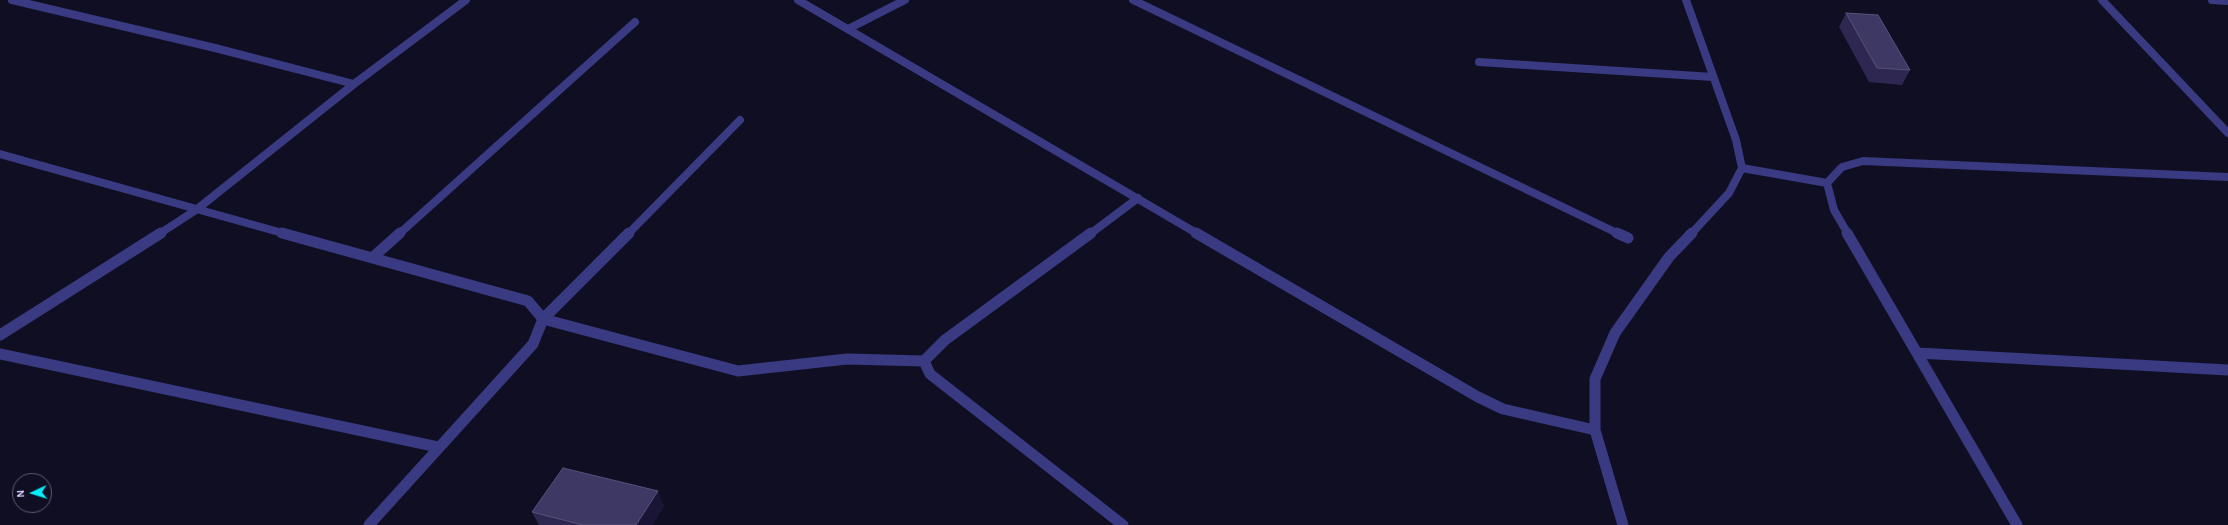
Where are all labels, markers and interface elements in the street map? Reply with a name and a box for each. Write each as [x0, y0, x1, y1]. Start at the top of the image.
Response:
north arrow [12, 473, 52, 513]
text: N [15, 490, 26, 498]

